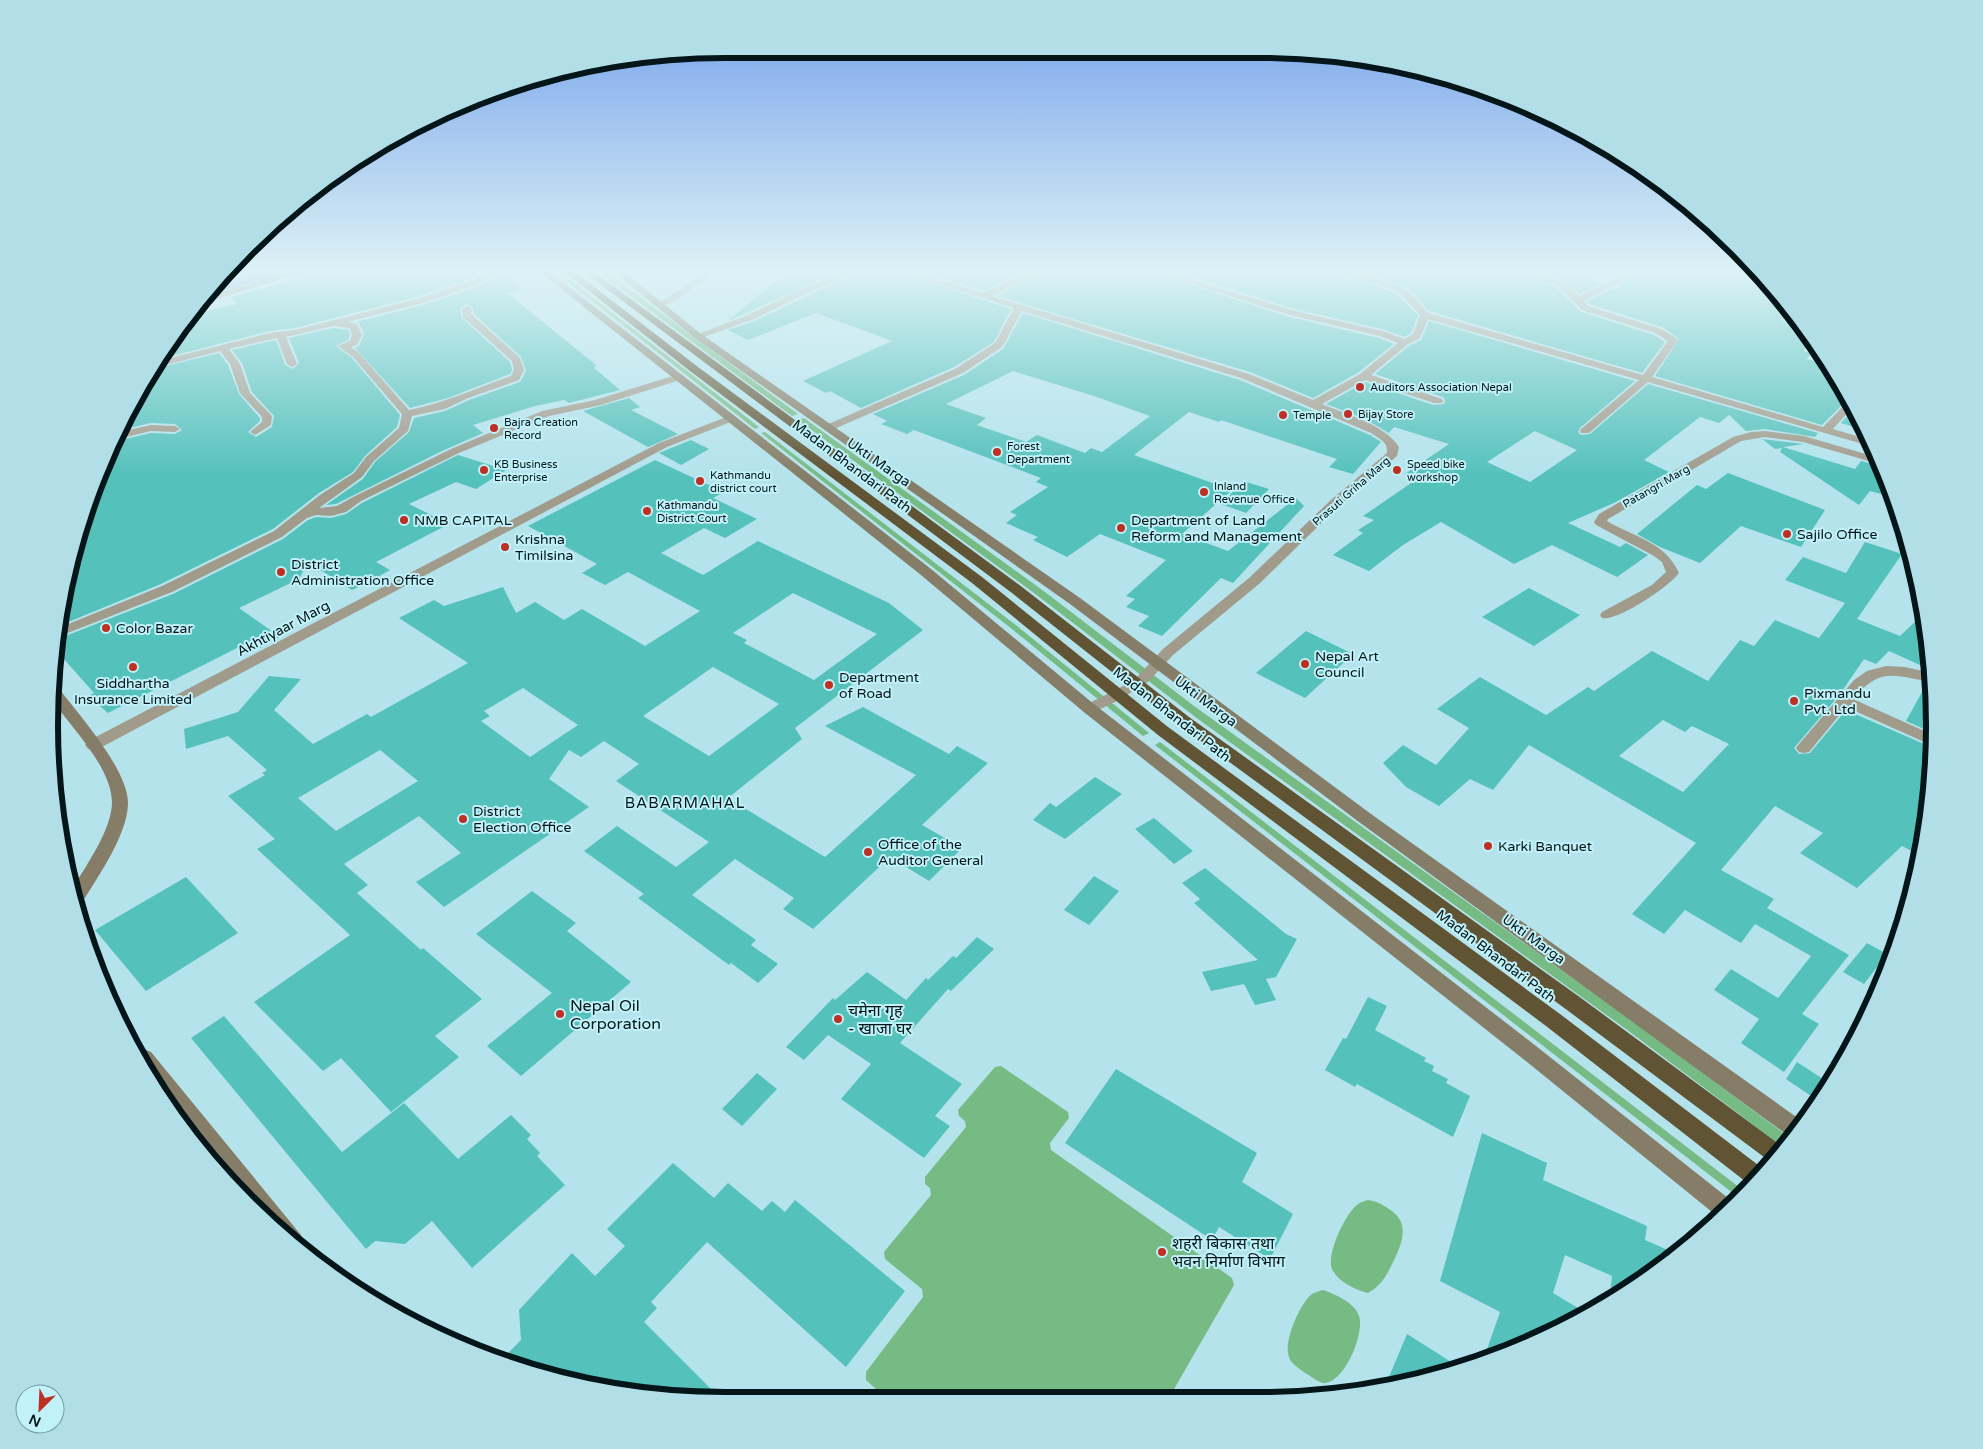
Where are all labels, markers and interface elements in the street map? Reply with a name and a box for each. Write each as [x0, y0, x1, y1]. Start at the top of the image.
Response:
marker: Auditors Association Nepal [1354, 381, 1366, 393]
place label: Auditors Association Nepal [1370, 381, 1512, 394]
marker: Bijay Store [1342, 408, 1354, 420]
place label: Bijay Store [1358, 408, 1414, 421]
marker: Temple [1277, 409, 1289, 421]
place label: Temple [1293, 409, 1331, 422]
place label: Bajra Creation Record [504, 416, 578, 442]
street label: Madan Bhandari Path [789, 416, 915, 517]
marker: Bajra Creation Record [488, 422, 500, 434]
street label: Ukti Marga [844, 434, 914, 491]
place label: Forest Department [1007, 440, 1070, 466]
marker: Forest Department [991, 446, 1003, 458]
street label: Prasuti Griha Marg [1310, 454, 1393, 529]
place label: KB Business Enterprise [494, 458, 558, 484]
place label: Speed bike workshop [1407, 458, 1465, 484]
street label: Patangri Marg [1621, 462, 1692, 511]
marker: KB Business Enterprise [478, 464, 490, 476]
marker: Speed bike workshop [1391, 464, 1403, 476]
place label: Kathmandu district court [710, 469, 777, 495]
marker: Kathmandu district court [694, 475, 706, 487]
place label: Inland Revenue Office [1214, 480, 1295, 506]
marker: Inland Revenue Office [1198, 486, 1210, 498]
place label: Kathmandu District Court [657, 499, 726, 525]
marker: Kathmandu District Court [641, 505, 653, 517]
place label: NMB CAPITAL [414, 512, 512, 529]
place label: Department of Land Reform and Management [1131, 512, 1303, 545]
marker: NMB CAPITAL [398, 514, 410, 526]
marker: Department of Land Reform and Management [1115, 522, 1127, 534]
place label: Sajilo Office [1797, 526, 1877, 543]
marker: Sajilo Office [1781, 528, 1793, 540]
place label: Krishna Timilsina [515, 531, 573, 564]
marker: Krishna Timilsina [499, 541, 511, 553]
place label: District Administration Office [291, 556, 434, 589]
marker: District Administration Office [275, 566, 287, 578]
street label: Akhtiyaar Marg [234, 597, 333, 660]
place label: Color Bazar [116, 620, 193, 637]
marker: Color Bazar [100, 622, 112, 634]
place label: Nepal Art Council [1315, 648, 1380, 681]
marker: Nepal Art Council [1299, 658, 1311, 670]
marker: Siddhartha Insurance Limited [127, 661, 139, 673]
street label: Madan Bhandari Path [1109, 663, 1234, 766]
place label: Department of Road [839, 669, 920, 702]
street label: Ukti Marga [1171, 672, 1240, 730]
place label: Siddhartha Insurance Limited [74, 675, 192, 708]
marker: Department of Road [823, 679, 835, 691]
place label: Pixmandu Pvt. Ltd [1804, 685, 1871, 718]
marker: Pixmandu Pvt. Ltd [1788, 695, 1800, 707]
district label: BABARMAHAL [625, 794, 745, 812]
place label: District Election Office [473, 803, 572, 836]
marker: District Election Office [457, 813, 469, 825]
place label: Office of the Auditor General [878, 836, 984, 869]
place label: Karki Banquet [1498, 838, 1593, 855]
marker: Karki Banquet [1482, 840, 1494, 852]
marker: Office of the Auditor General [862, 846, 874, 858]
street label: Madan Bhandari Path [1433, 906, 1559, 1007]
street label: Ukti Marga [1499, 911, 1569, 968]
place label: Nepal Oil Corporation [570, 996, 661, 1034]
place label: चमेना गृह - खाजा घर [848, 1001, 913, 1039]
marker: Nepal Oil Corporation [554, 1008, 566, 1020]
marker: चमेना गृह - खाजा घर [832, 1013, 844, 1025]
place label: शहरी बिकास तथा भवन निर्माण विभाग [1172, 1234, 1286, 1272]
marker: शहरी बिकास तथा भवन निर्माण विभाग [1156, 1246, 1168, 1258]
north arrow [15, 1384, 65, 1434]
text: N [26, 1410, 44, 1430]

